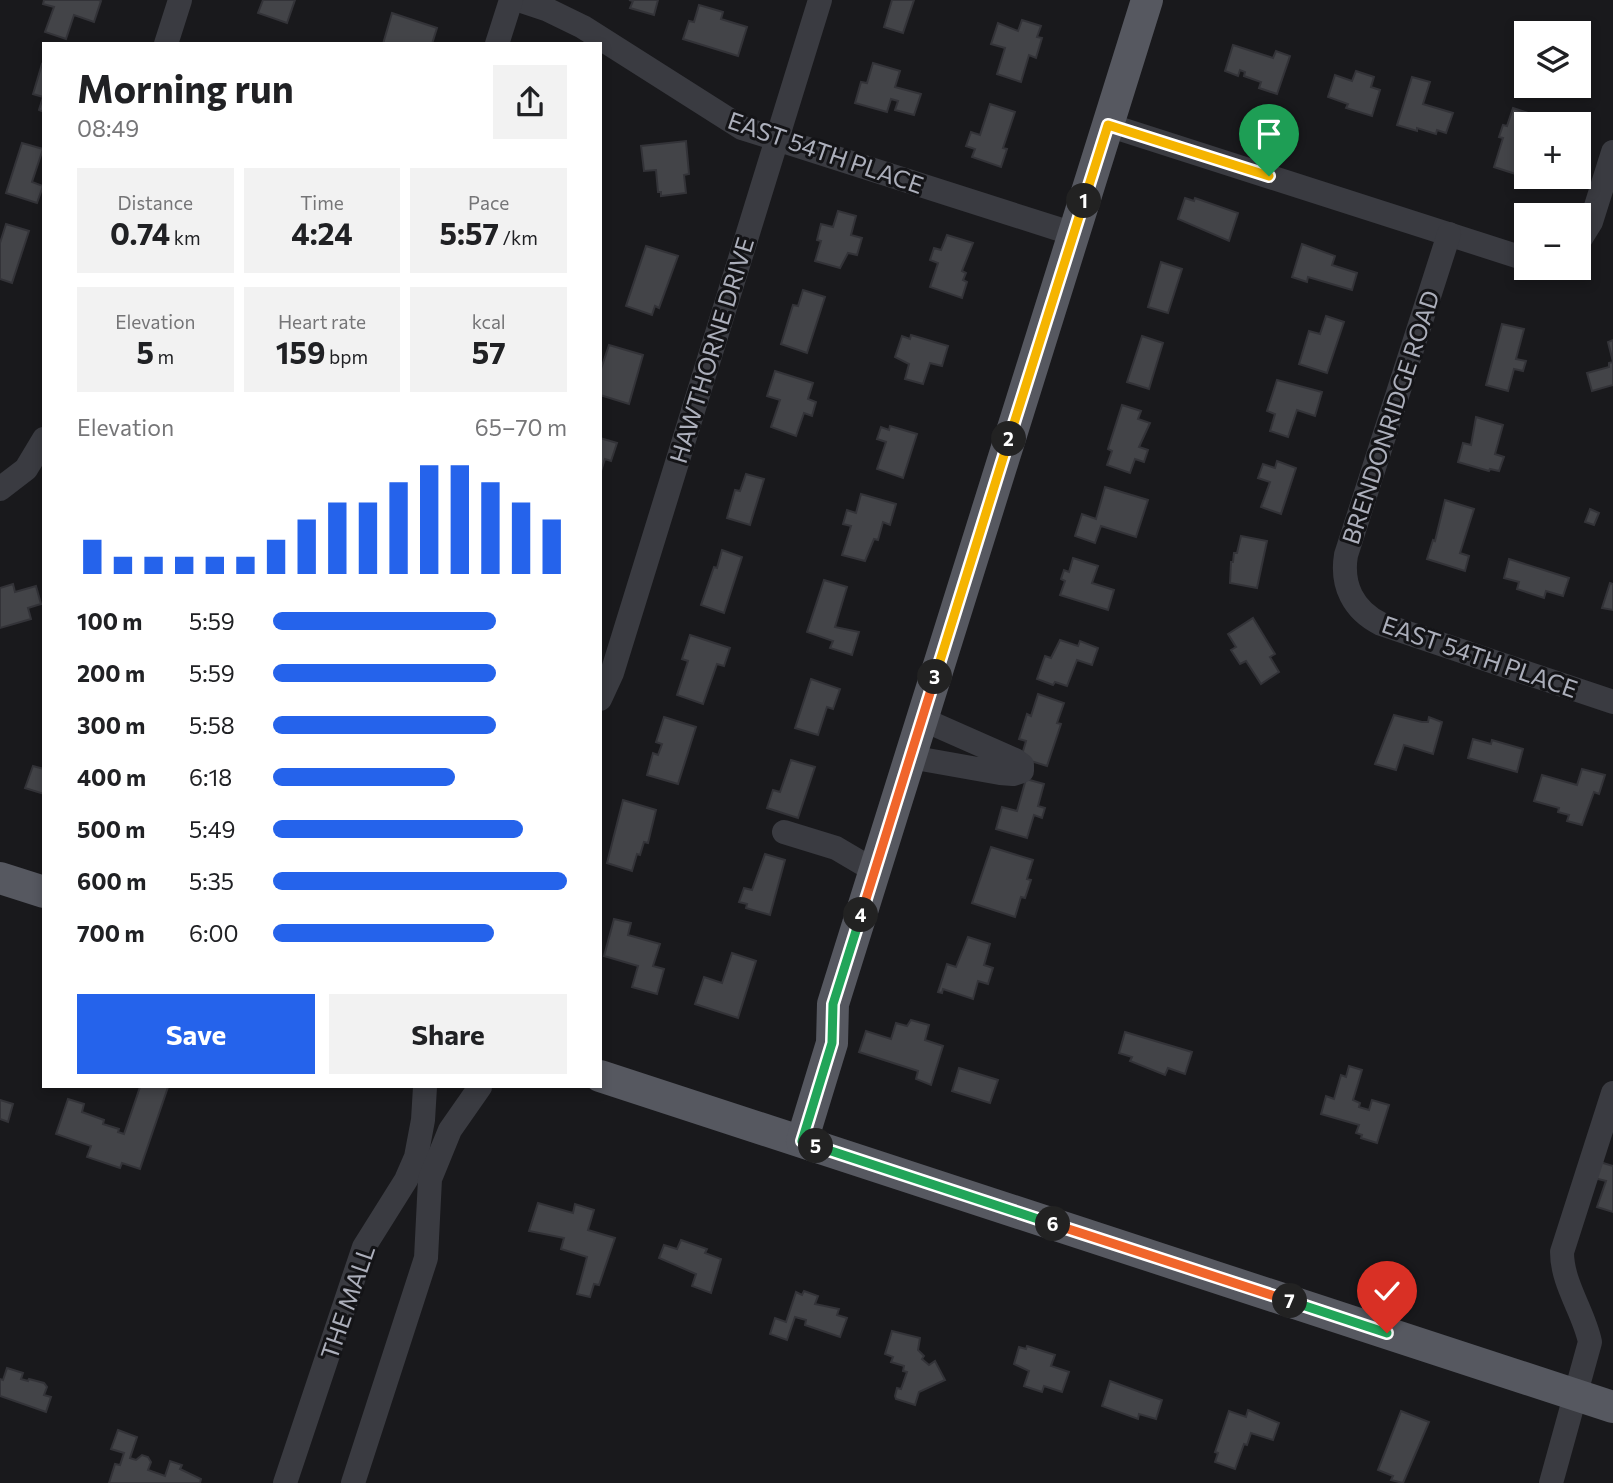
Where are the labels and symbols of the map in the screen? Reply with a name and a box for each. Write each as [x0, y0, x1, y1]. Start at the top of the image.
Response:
pin [1239, 104, 1299, 176]
street label: EAST 54TH PLACE [724, 105, 928, 199]
pin: 1 [1066, 184, 1102, 218]
street label: HAWTHORNE DRIVE [663, 234, 759, 466]
street label: BRENDONRIDGE ROAD [1335, 286, 1445, 548]
pin: 2 [992, 422, 1026, 457]
street label: EAST 54TH PLACE [1378, 609, 1582, 703]
pin: 3 [918, 660, 953, 694]
pin: 4 [844, 898, 878, 932]
pin: 5 [798, 1128, 834, 1164]
pin: 6 [1036, 1206, 1070, 1242]
street label: THE MALL [314, 1241, 380, 1363]
pin [1357, 1261, 1417, 1333]
pin: 7 [1272, 1284, 1308, 1318]

